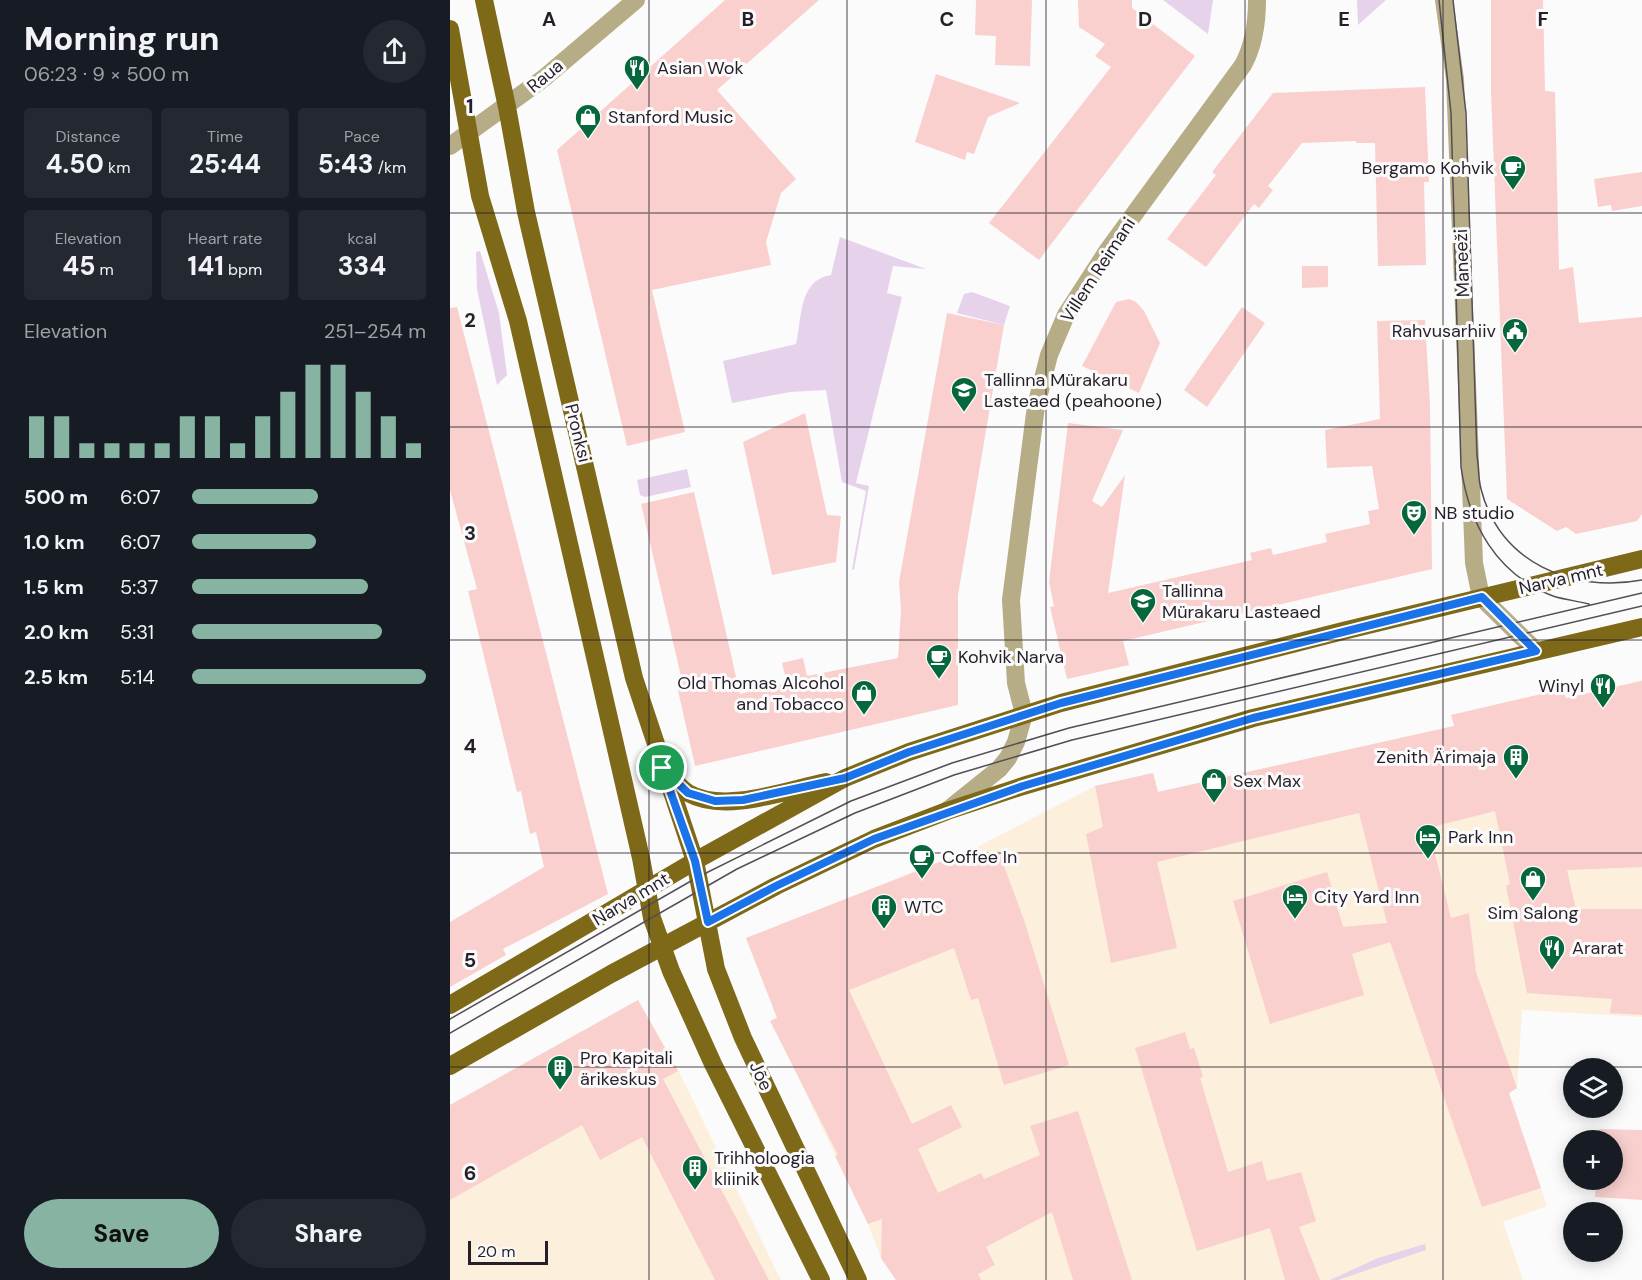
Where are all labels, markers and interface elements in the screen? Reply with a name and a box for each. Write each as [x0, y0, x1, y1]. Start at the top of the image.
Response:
text: A [542, 6, 556, 32]
text: B [742, 6, 754, 32]
text: C [940, 6, 954, 32]
text: D [1138, 6, 1152, 32]
text: E [1338, 6, 1350, 32]
text: F [1537, 6, 1549, 32]
text: Morning run [24, 17, 219, 60]
button: share [363, 20, 426, 83]
restaurant icon: Asian Wok [622, 53, 652, 91]
street label: Raua [522, 54, 568, 98]
place label: Asian Wok [657, 56, 743, 80]
text: 06:23 · 9 × 500 m [24, 61, 189, 87]
text: 1 [466, 93, 474, 119]
shop icon: Stanford Music [573, 102, 603, 140]
place label: Stanford Music [608, 105, 734, 129]
text: Distance [56, 126, 120, 147]
text: Time [207, 126, 243, 147]
text: Pace [344, 126, 380, 147]
text: 4.50 [46, 147, 104, 181]
text: 25:44 [189, 147, 261, 181]
text: 5:43 [318, 147, 373, 181]
cafe icon: Bergamo Kohvik [1498, 153, 1528, 191]
place label: Bergamo Kohvik [1362, 156, 1494, 180]
text: km [104, 157, 130, 178]
text: /km [373, 157, 406, 178]
street label: Villem Reimani [1055, 213, 1141, 327]
text: Elevation [55, 228, 121, 249]
text: Heart rate [188, 228, 262, 249]
text: kcal [348, 228, 376, 249]
street label: Maneeži [1449, 228, 1475, 298]
text: 45 [62, 249, 95, 283]
text: 141 [188, 249, 224, 283]
text: 334 [338, 249, 386, 283]
text: m [95, 259, 114, 280]
text: bpm [224, 259, 262, 280]
text: 2 [464, 307, 476, 333]
public building icon: Rahvusarhiiv [1500, 316, 1530, 354]
text: Elevation [24, 318, 107, 344]
text: 251–254 m [324, 318, 426, 344]
place label: Rahvusarhiiv [1392, 319, 1497, 343]
place label: Tallinna Mürakaru Lasteaed (peahoone) [984, 368, 1162, 413]
school or university icon: Tallinna Mürakaru Lasteaed (peahoone) [949, 375, 979, 413]
street label: Pronksi [559, 401, 597, 465]
text: 500 m [24, 484, 88, 510]
text: 6:07 [120, 484, 161, 510]
theatre icon: NB studio [1399, 498, 1429, 536]
place label: NB studio [1434, 501, 1514, 525]
text: 3 [464, 520, 476, 546]
text: 1.0 km [24, 529, 85, 555]
text: 6:07 [120, 529, 161, 555]
street label: Narva mnt [1516, 558, 1606, 600]
text: 1.5 km [24, 574, 84, 600]
text: 5:37 [120, 574, 158, 600]
place label: Tallinna Mürakaru Lasteaed [1162, 579, 1321, 624]
school or university icon: Tallinna Mürakaru Lasteaed [1128, 586, 1158, 624]
text: 2.0 km [24, 619, 89, 645]
text: 5:31 [120, 619, 154, 645]
cafe icon: Kohvik Narva [924, 642, 954, 680]
place label: Kohvik Narva [958, 645, 1064, 669]
text: 2.5 km [24, 664, 88, 690]
text: 5:14 [120, 664, 155, 690]
place label: Old Thomas Alcohol and Tobacco [677, 671, 844, 716]
restaurant icon: Winyl [1588, 671, 1618, 709]
place label: Winyl [1538, 674, 1584, 698]
shop icon: Old Thomas Alcohol and Tobacco [849, 678, 879, 716]
text: 4 [464, 733, 477, 759]
pin [636, 742, 687, 793]
building icon: Zenith Ärimaja [1501, 742, 1531, 780]
place label: Zenith Ärimaja [1376, 745, 1496, 769]
icon: arrive [645, 751, 678, 784]
shop icon: Sex Max [1199, 766, 1229, 804]
place label: Sex Max [1233, 769, 1301, 793]
hotel icon: Park Inn [1413, 822, 1443, 860]
place label: Park Inn [1448, 825, 1513, 849]
cafe icon: Coffee In [907, 842, 937, 880]
place label: Coffee In [942, 845, 1017, 869]
shop icon: Sim Salong [1518, 864, 1548, 902]
street label: Narva mnt [588, 867, 674, 931]
hotel icon: City Yard Inn [1280, 882, 1310, 920]
place label: City Yard Inn [1314, 885, 1419, 909]
building icon: WTC [869, 892, 899, 930]
place label: WTC [904, 895, 944, 919]
place label: Sim Salong [1488, 901, 1578, 925]
restaurant icon: Ararat [1537, 933, 1567, 971]
place label: Ararat [1572, 936, 1624, 960]
text: 5 [464, 947, 476, 973]
place label: Pro Kapitali ärikeskus [580, 1046, 673, 1091]
building icon: Pro Kapitali ärikeskus [545, 1053, 575, 1091]
street label: Jõe [744, 1057, 778, 1095]
map controls [1563, 1058, 1623, 1262]
button: layers [1563, 1058, 1623, 1118]
button: + [1563, 1130, 1623, 1190]
place label: Trihholoogia kliinik [714, 1146, 815, 1191]
building icon: Trihholoogia kliinik [680, 1153, 710, 1191]
text: 6 [464, 1160, 476, 1186]
button: Save [24, 1199, 219, 1268]
button: Share [231, 1199, 426, 1268]
button: − [1563, 1202, 1623, 1262]
scale bar [468, 1238, 548, 1266]
text: 20 m [477, 1241, 516, 1262]

